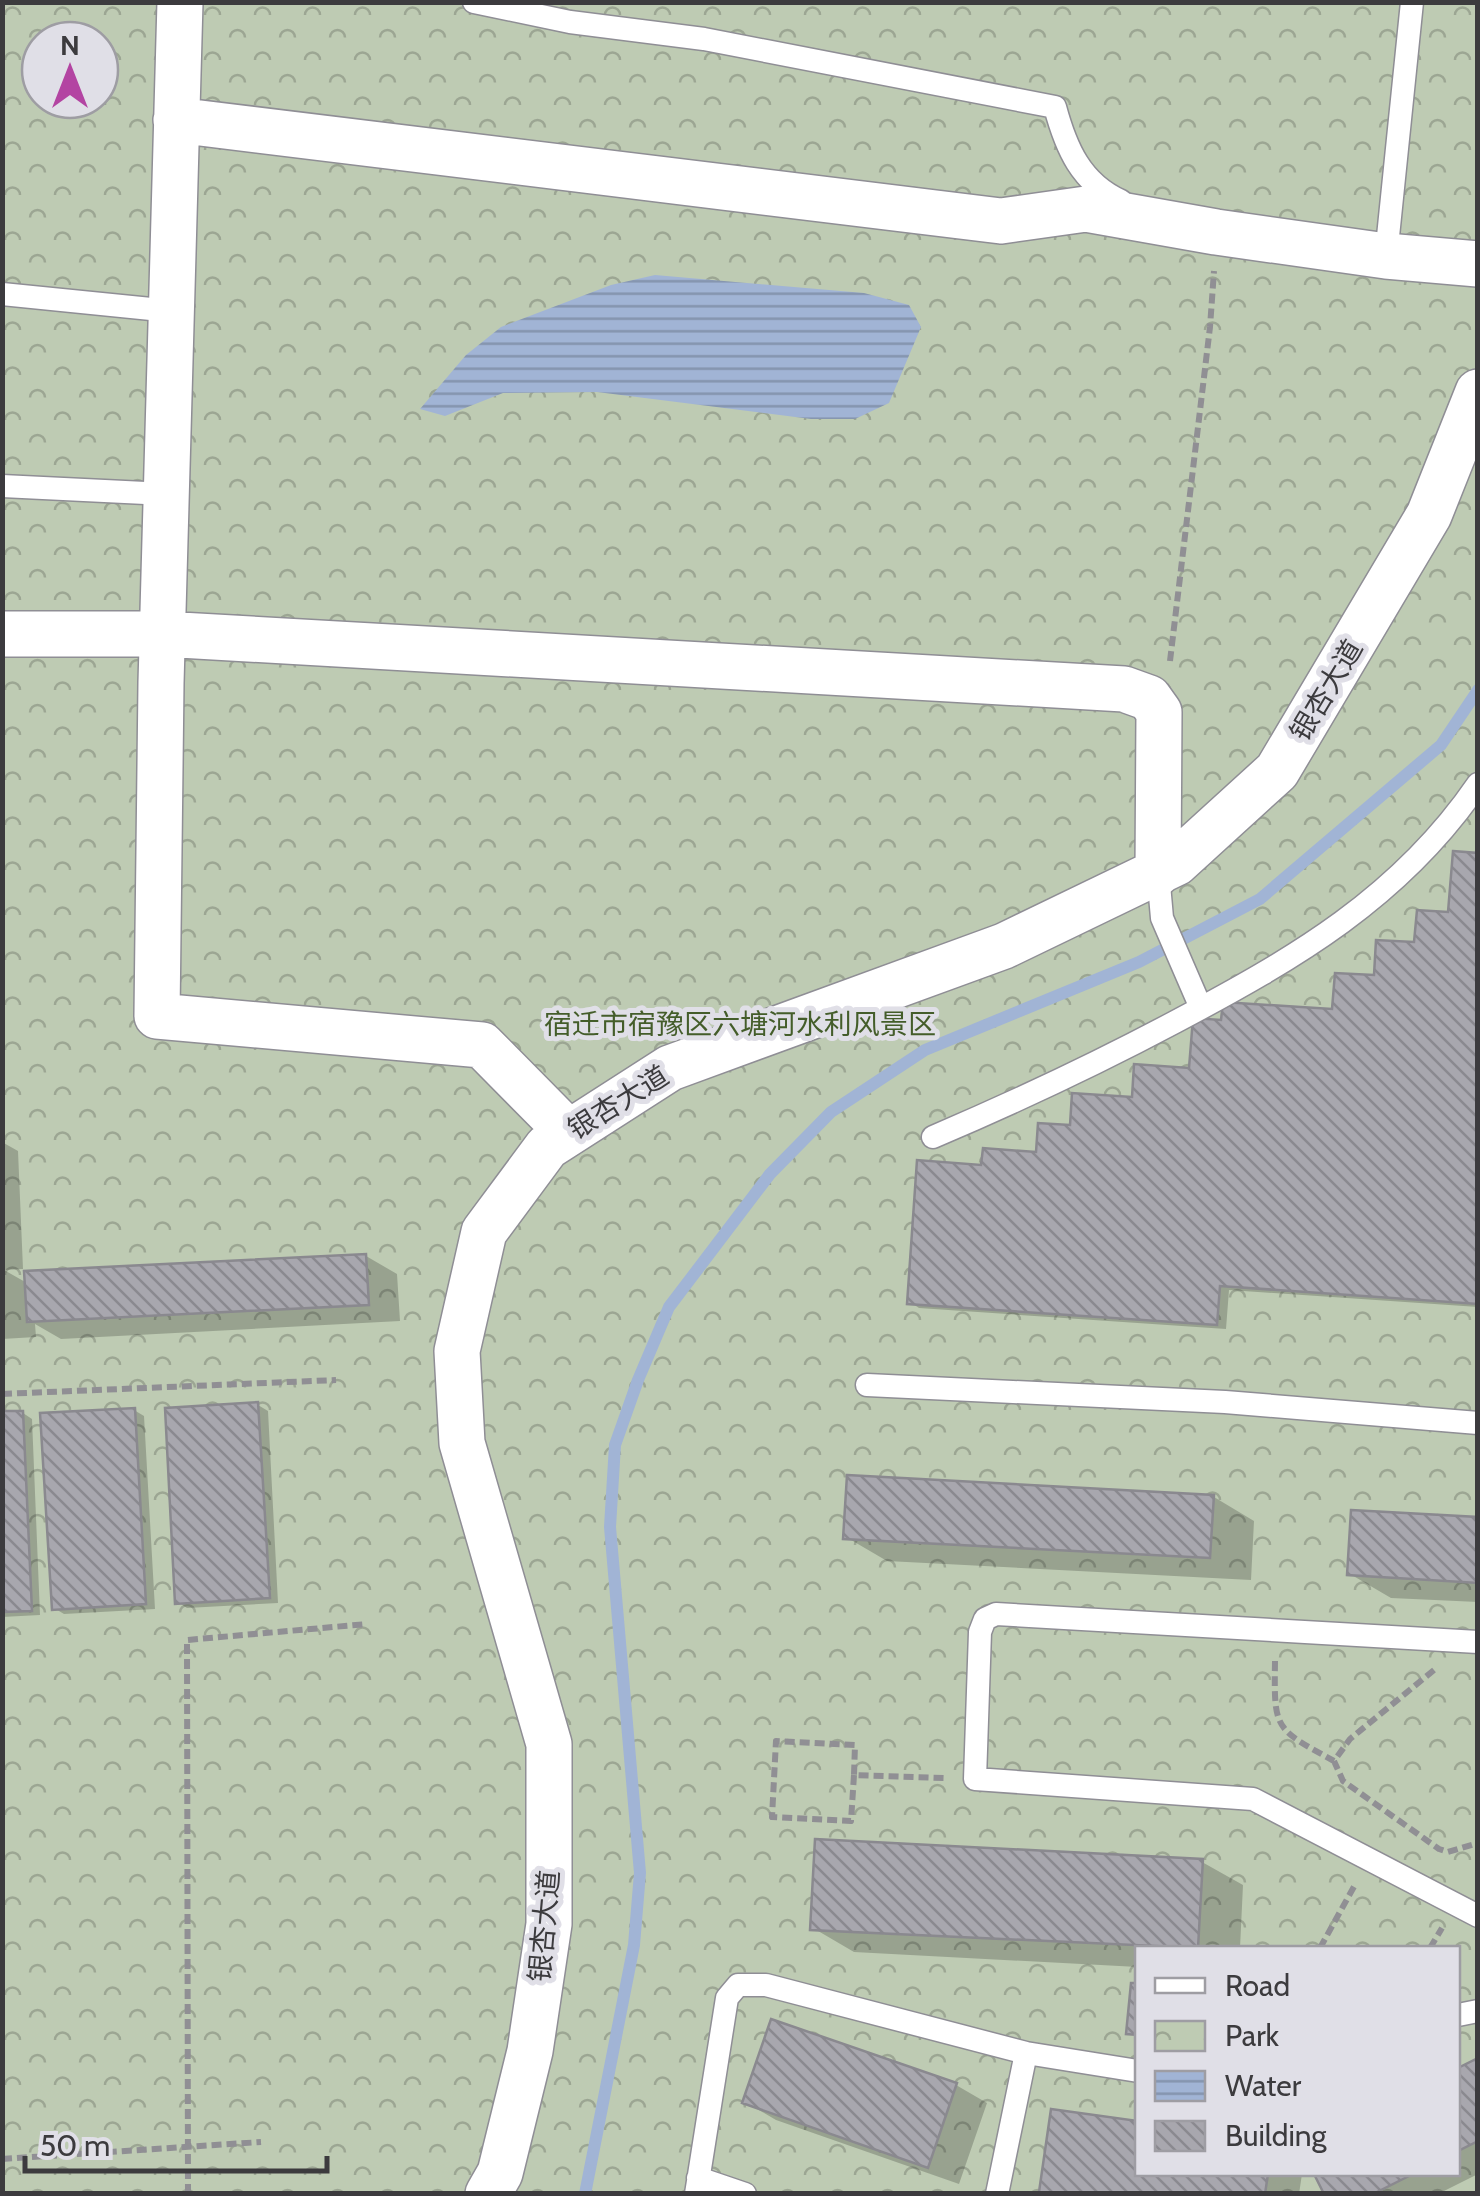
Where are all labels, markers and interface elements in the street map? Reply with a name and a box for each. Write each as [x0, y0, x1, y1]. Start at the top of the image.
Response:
north arrow [20, 20, 120, 120]
text: N [60, 28, 80, 62]
street label: 银杏大道 [1283, 633, 1369, 747]
park label: 宿迁市宿豫区六塘河水利风景区 [544, 1007, 936, 1041]
street label: 银杏大道 [561, 1058, 675, 1146]
street label: 银杏大道 [522, 1869, 566, 1983]
legend [1135, 1946, 1460, 2176]
text: Road [1225, 1967, 1290, 2004]
text: Park [1225, 2017, 1280, 2054]
text: Water [1225, 2067, 1302, 2104]
scale bar [25, 2111, 328, 2173]
text: Building [1225, 2117, 1328, 2154]
text: 50 m [40, 2127, 110, 2164]

